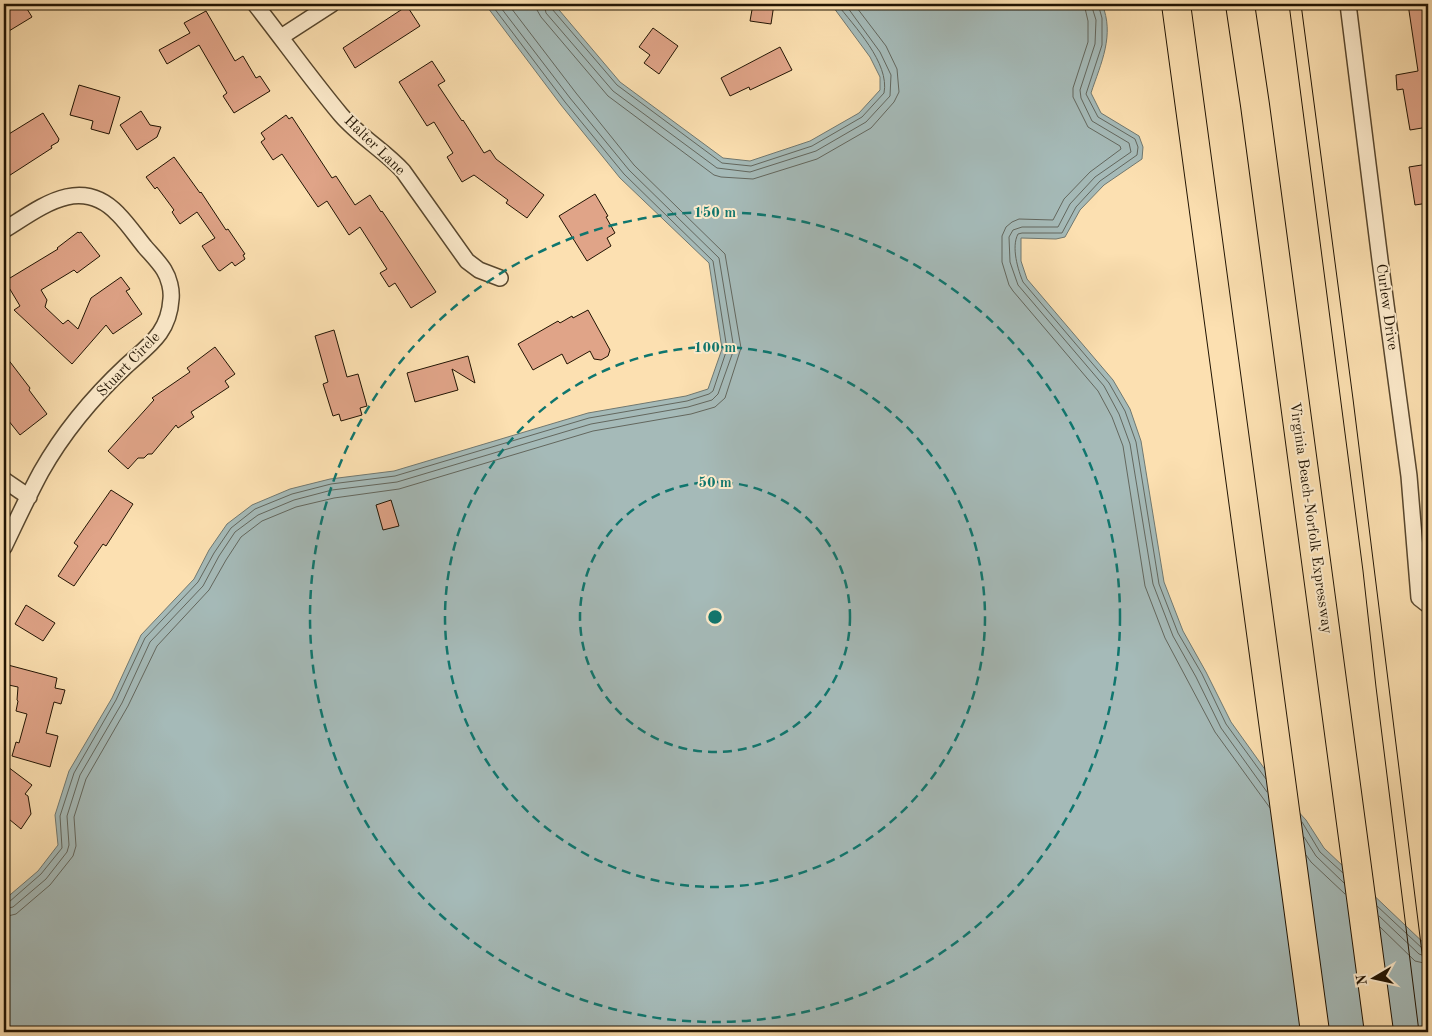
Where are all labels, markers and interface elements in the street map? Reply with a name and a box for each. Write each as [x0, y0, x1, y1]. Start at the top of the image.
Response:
street label: Halter Lane [341, 113, 407, 179]
text: 150 m [694, 206, 736, 221]
street label: Curlew Drive [1373, 263, 1399, 351]
street label: Stuart Circle [95, 330, 163, 400]
text: 100 m [694, 341, 736, 356]
street label: Virginia Beach-Norfolk Expressway [1286, 401, 1334, 635]
text: 50 m [698, 476, 732, 491]
centre of rings [706, 608, 724, 626]
north arrow [1350, 954, 1400, 1004]
text: N [1354, 973, 1370, 986]

